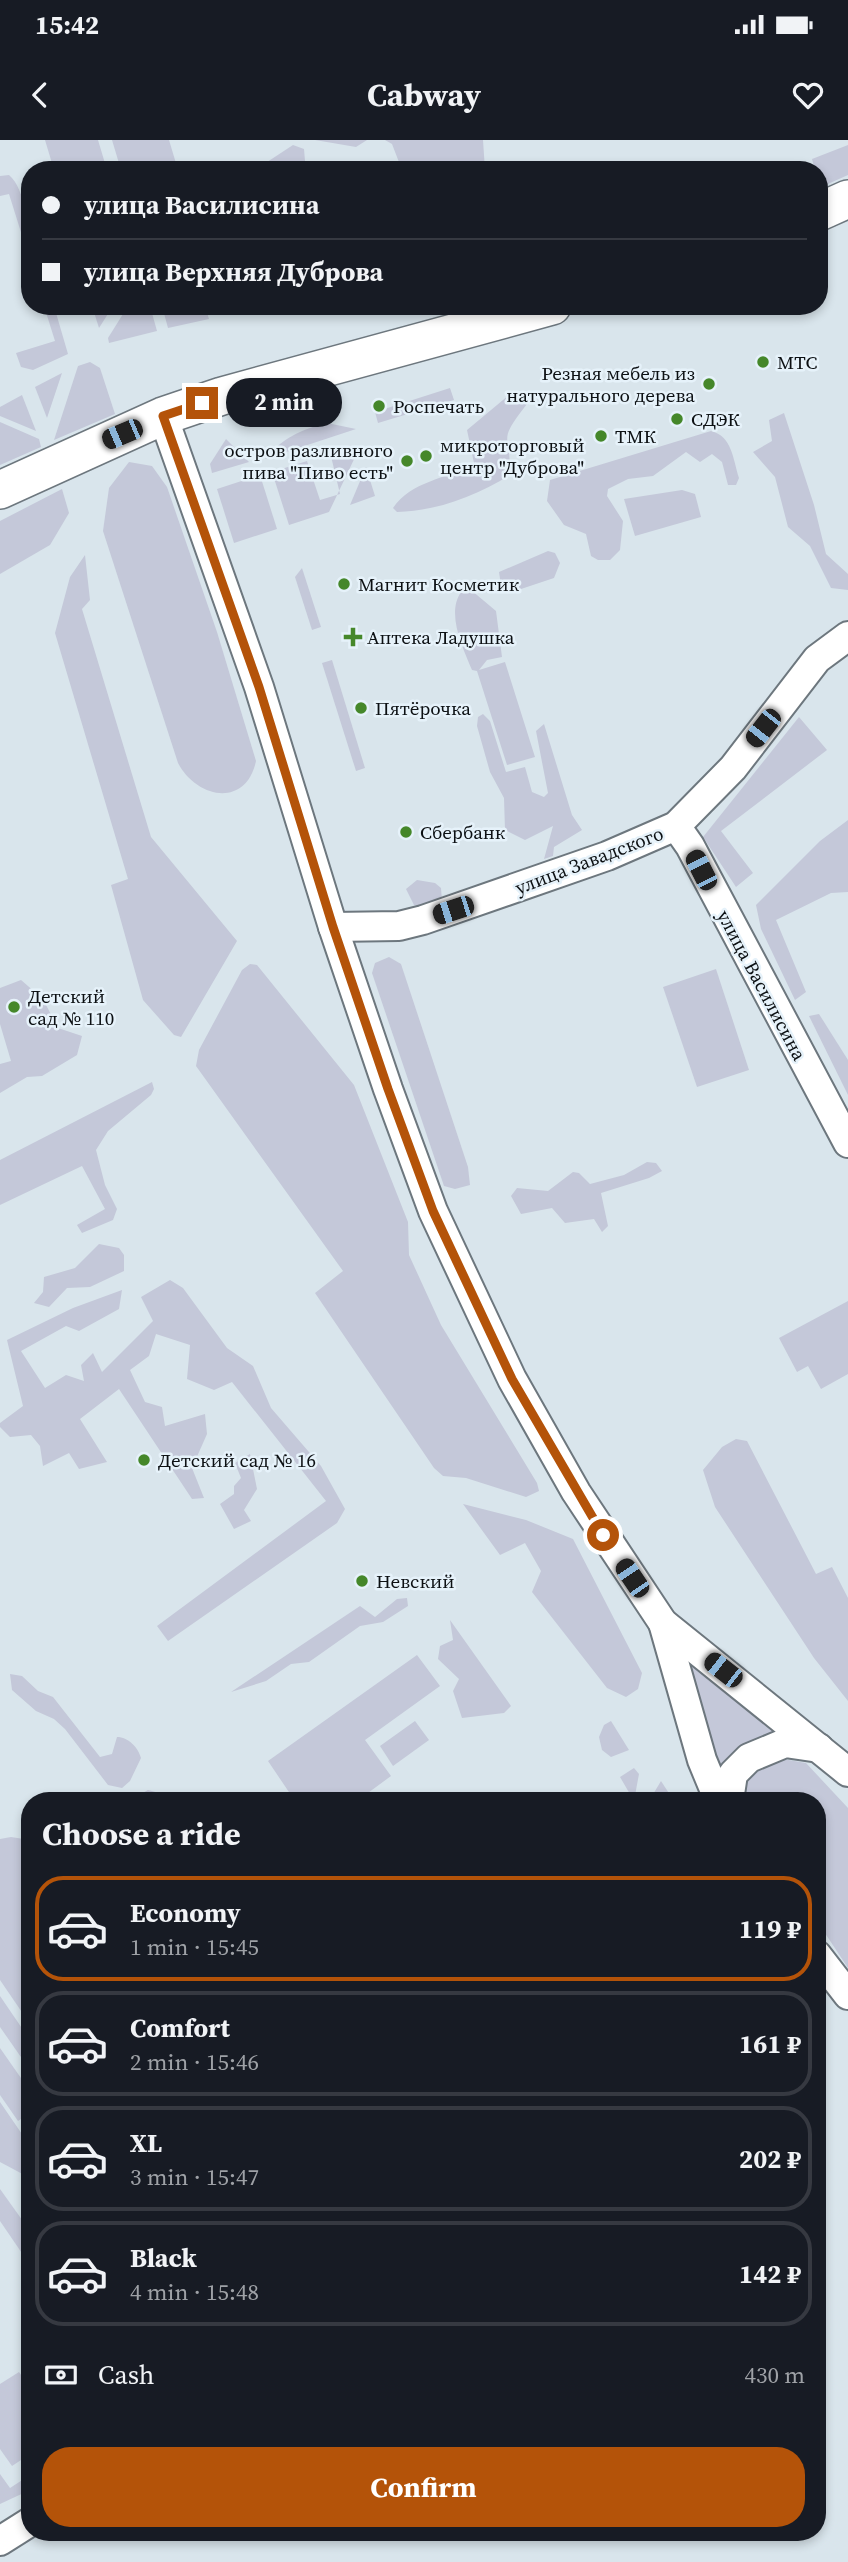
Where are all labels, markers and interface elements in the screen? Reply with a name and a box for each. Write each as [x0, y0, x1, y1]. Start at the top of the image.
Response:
text: 15:42 [35, 7, 99, 43]
text: Cabway [367, 73, 481, 117]
icon: back [21, 76, 59, 114]
icon: heart [789, 76, 827, 114]
text: улица Василисина [84, 187, 320, 223]
text: улица Верхняя Дуброва [84, 254, 383, 290]
place label: МТС [777, 349, 817, 375]
marker: МТС [755, 354, 771, 370]
place label: Резная мебель из натурального дерева [506, 360, 695, 408]
marker: Резная мебель из натурального дерева [701, 376, 717, 392]
callout: 2 min [227, 378, 342, 428]
text: 2 min [254, 386, 314, 418]
route end [186, 387, 218, 419]
place label: Роспечать [393, 393, 485, 419]
marker: Роспечать [371, 398, 387, 414]
place label: СДЭК [691, 406, 740, 432]
marker: СДЭК [669, 411, 685, 427]
car [99, 416, 146, 452]
place label: ТМК [615, 423, 657, 449]
marker: ТМК [593, 428, 609, 444]
place label: микроторговый центр "Дуброва" [440, 432, 585, 480]
place label: остров разливного пива "Пиво есть" [224, 437, 393, 485]
marker: микроторговый центр "Дуброва" [418, 448, 434, 464]
marker: остров разливного пива "Пиво есть" [399, 453, 415, 469]
place label: Магнит Косметик [358, 571, 520, 597]
marker: Магнит Косметик [336, 576, 352, 592]
place label: Аптека Ладушка [367, 624, 515, 650]
marker: Аптека Ладушка [345, 629, 361, 645]
place label: Пятёрочка [375, 695, 471, 721]
marker: Пятёрочка [353, 700, 369, 716]
car [742, 705, 785, 751]
place label: Сбербанк [420, 819, 506, 845]
street label: улица Завадского [511, 820, 667, 900]
marker: Сбербанк [398, 824, 414, 840]
car [683, 847, 720, 893]
car [430, 894, 477, 926]
street label: улица Василисина [711, 905, 813, 1065]
place label: Детский сад № 110 [28, 983, 114, 1031]
marker: Детский сад № 110 [6, 999, 22, 1015]
place label: Детский сад № 16 [158, 1447, 316, 1473]
marker: Детский сад № 16 [136, 1452, 152, 1468]
route start [587, 1519, 619, 1551]
car [612, 1555, 653, 1601]
place label: Невский [376, 1568, 454, 1594]
marker: Невский [354, 1573, 370, 1589]
car [700, 1649, 747, 1691]
text: Choose a ride [42, 1812, 241, 1856]
text: Economy [130, 1895, 241, 1931]
icon: car [46, 1897, 109, 1960]
text: 119 ₽ [739, 1911, 801, 1947]
text: 1 min · 15:45 [130, 1931, 259, 1963]
text: Comfort [130, 2010, 230, 2046]
icon: car [46, 2012, 109, 2075]
text: 161 ₽ [739, 2026, 801, 2062]
text: 2 min · 15:46 [130, 2046, 259, 2078]
text: XL [130, 2125, 162, 2161]
icon: car [46, 2127, 109, 2190]
text: 202 ₽ [739, 2141, 801, 2177]
text: 3 min · 15:47 [130, 2161, 259, 2193]
text: Black [130, 2240, 197, 2276]
icon: car [46, 2242, 109, 2305]
text: 142 ₽ [739, 2256, 801, 2292]
text: 4 min · 15:48 [130, 2276, 259, 2308]
icon: cash [42, 2356, 80, 2394]
text: Cash [98, 2357, 154, 2393]
text: 430 m [744, 2359, 805, 2391]
button: Confirm [42, 2447, 805, 2527]

